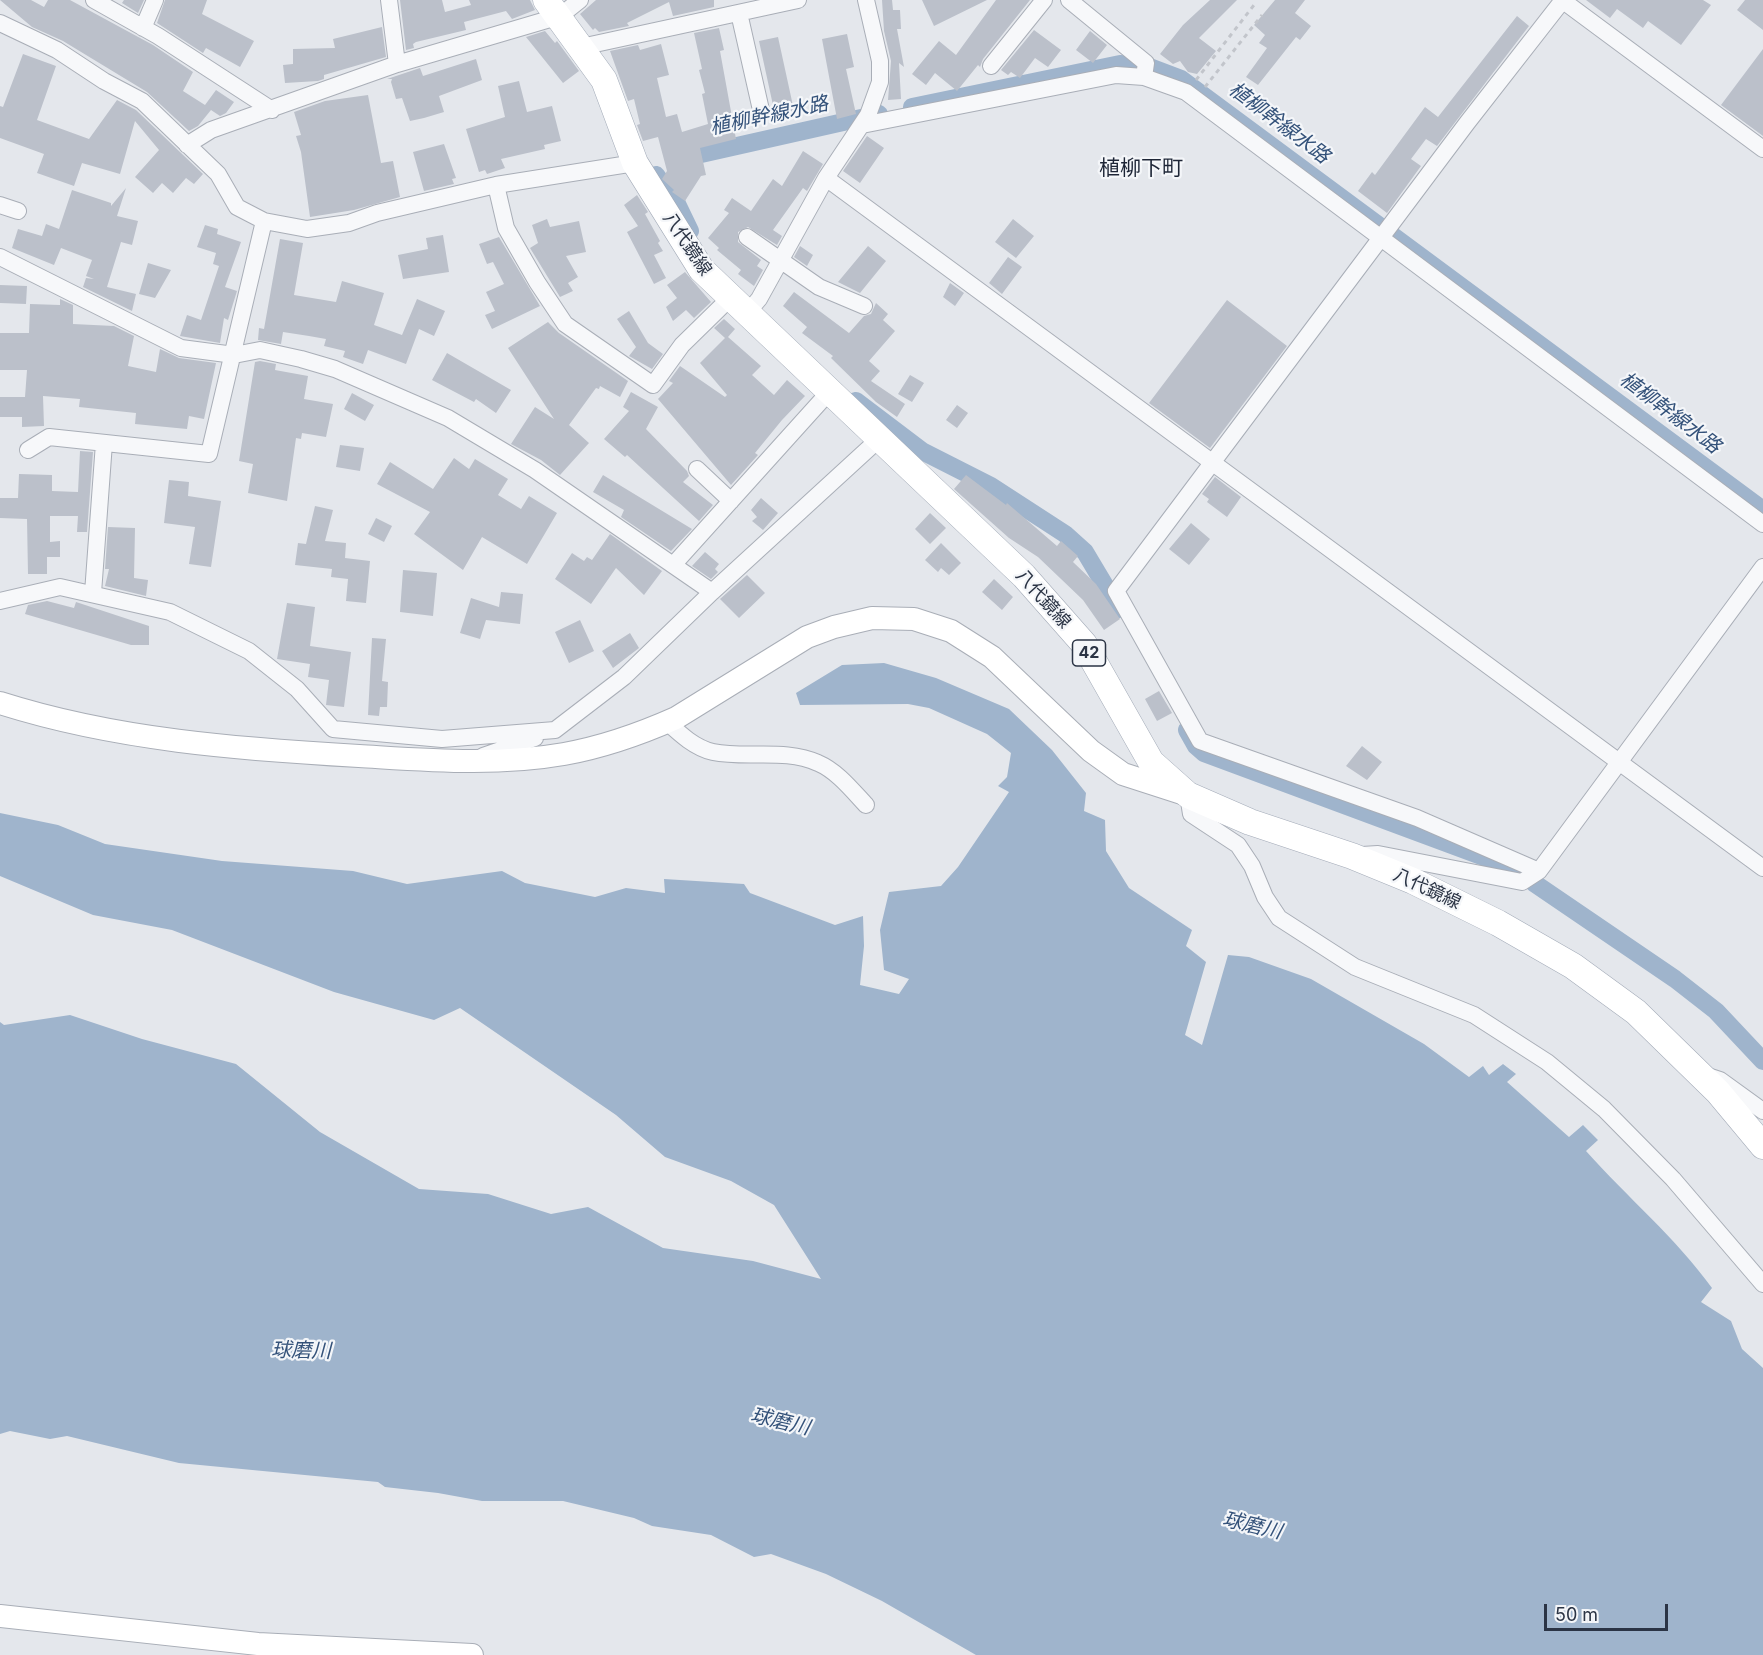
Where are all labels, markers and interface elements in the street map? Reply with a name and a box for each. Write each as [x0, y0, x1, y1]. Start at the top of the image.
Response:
water label: 植柳幹線水路 [1224, 77, 1334, 169]
water label: 植柳幹線水路 [708, 92, 830, 140]
district label: 植柳下町 [1099, 156, 1183, 182]
street label: 八代鏡線 [658, 208, 716, 280]
water label: 植柳幹線水路 [1615, 367, 1725, 459]
street label: 八代鏡線 [1011, 565, 1075, 633]
road number: 42 [1072, 640, 1106, 666]
street label: 八代鏡線 [1390, 864, 1464, 914]
water label: 球磨川 [271, 1338, 331, 1364]
water label: 球磨川 [748, 1404, 812, 1440]
water label: 球磨川 [1220, 1508, 1284, 1544]
scale bar [1547, 1592, 1672, 1630]
text: 50 m [1555, 1604, 1598, 1625]

